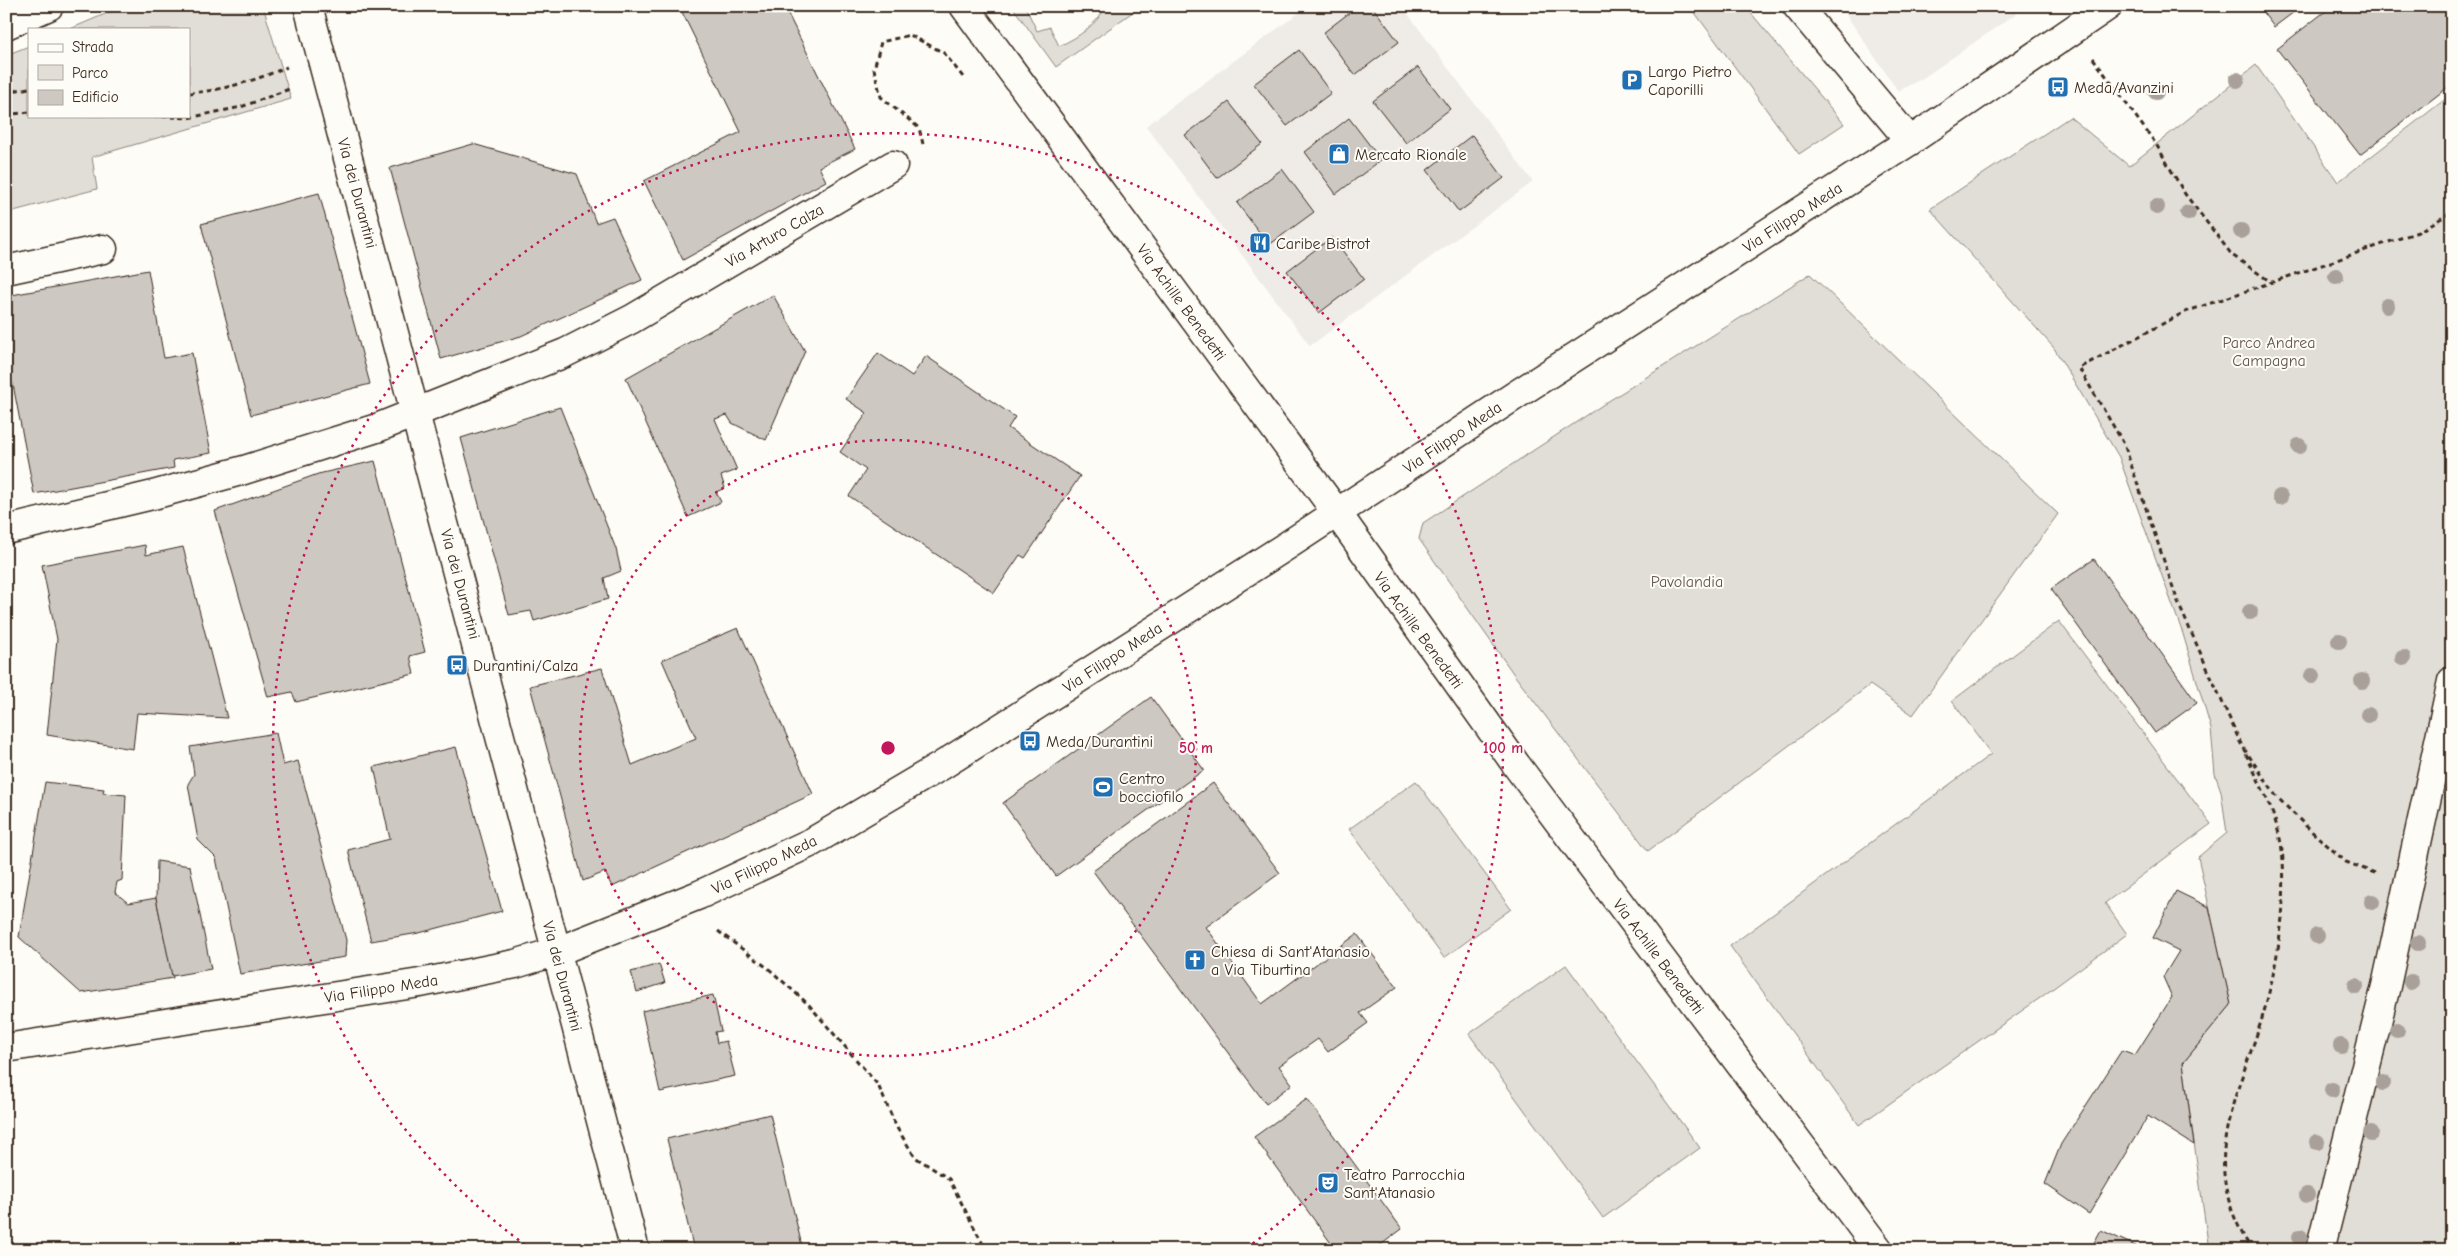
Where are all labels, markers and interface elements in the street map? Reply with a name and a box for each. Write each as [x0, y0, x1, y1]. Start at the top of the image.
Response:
legend [28, 28, 190, 118]
text: Strada [72, 38, 114, 56]
place label: Largo Pietro Caporilli [1648, 63, 1732, 99]
text: Parco [72, 64, 108, 82]
parking icon: Largo Pietro Caporilli [1620, 68, 1644, 92]
bus stop icon: Meda/Avanzini [2046, 75, 2070, 99]
place label: Meda/Avanzini [2074, 79, 2174, 97]
text: Edificio [72, 88, 119, 106]
street label: Via dei Durantini [334, 136, 380, 250]
shop icon: Mercato Rionale [1327, 142, 1351, 166]
place label: Mercato Rionale [1355, 146, 1466, 164]
street label: Via Filippo Meda [1740, 179, 1846, 257]
street label: Via Arturo Calza [722, 200, 827, 271]
restaurant icon: Caribe Bistrot [1248, 231, 1272, 255]
place label: Caribe Bistrot [1276, 235, 1370, 253]
street label: Via Achille Benedetti [1133, 241, 1229, 364]
park label: Parco Andrea Campagna [2223, 334, 2315, 370]
street label: Via Filippo Meda [1400, 398, 1505, 477]
street label: Via dei Durantini [437, 527, 483, 641]
street label: Via Achille Benedetti [1370, 569, 1466, 692]
park label: Pavolandia [1651, 573, 1723, 591]
street label: Via Filippo Meda [1060, 619, 1166, 697]
bus stop icon: Durantini/Calza [445, 653, 469, 677]
place label: Durantini/Calza [473, 657, 578, 675]
bus stop icon: Meda/Durantini [1018, 729, 1042, 753]
place label: Meda/Durantini [1046, 733, 1153, 751]
centre of rings [879, 739, 897, 757]
text: 50 m [1179, 739, 1213, 757]
text: 100 m [1483, 739, 1523, 757]
place label: Centro bocciofilo [1119, 770, 1184, 806]
sports icon: Centro bocciofilo [1091, 775, 1115, 799]
street label: Via Filippo Meda [709, 832, 820, 898]
street label: Via Achille Benedetti [1609, 895, 1707, 1018]
street label: Via dei Durantini [539, 919, 585, 1033]
place label: Chiesa di Sant'Atanasio a Via Tiburtina [1211, 943, 1370, 979]
church icon: Chiesa di Sant'Atanasio a Via Tiburtina [1183, 948, 1207, 972]
street label: Via Filippo Meda [323, 971, 439, 1007]
place label: Teatro Parrocchia Sant'Atanasio [1344, 1166, 1465, 1202]
theatre icon: Teatro Parrocchia Sant'Atanasio [1316, 1171, 1340, 1195]

